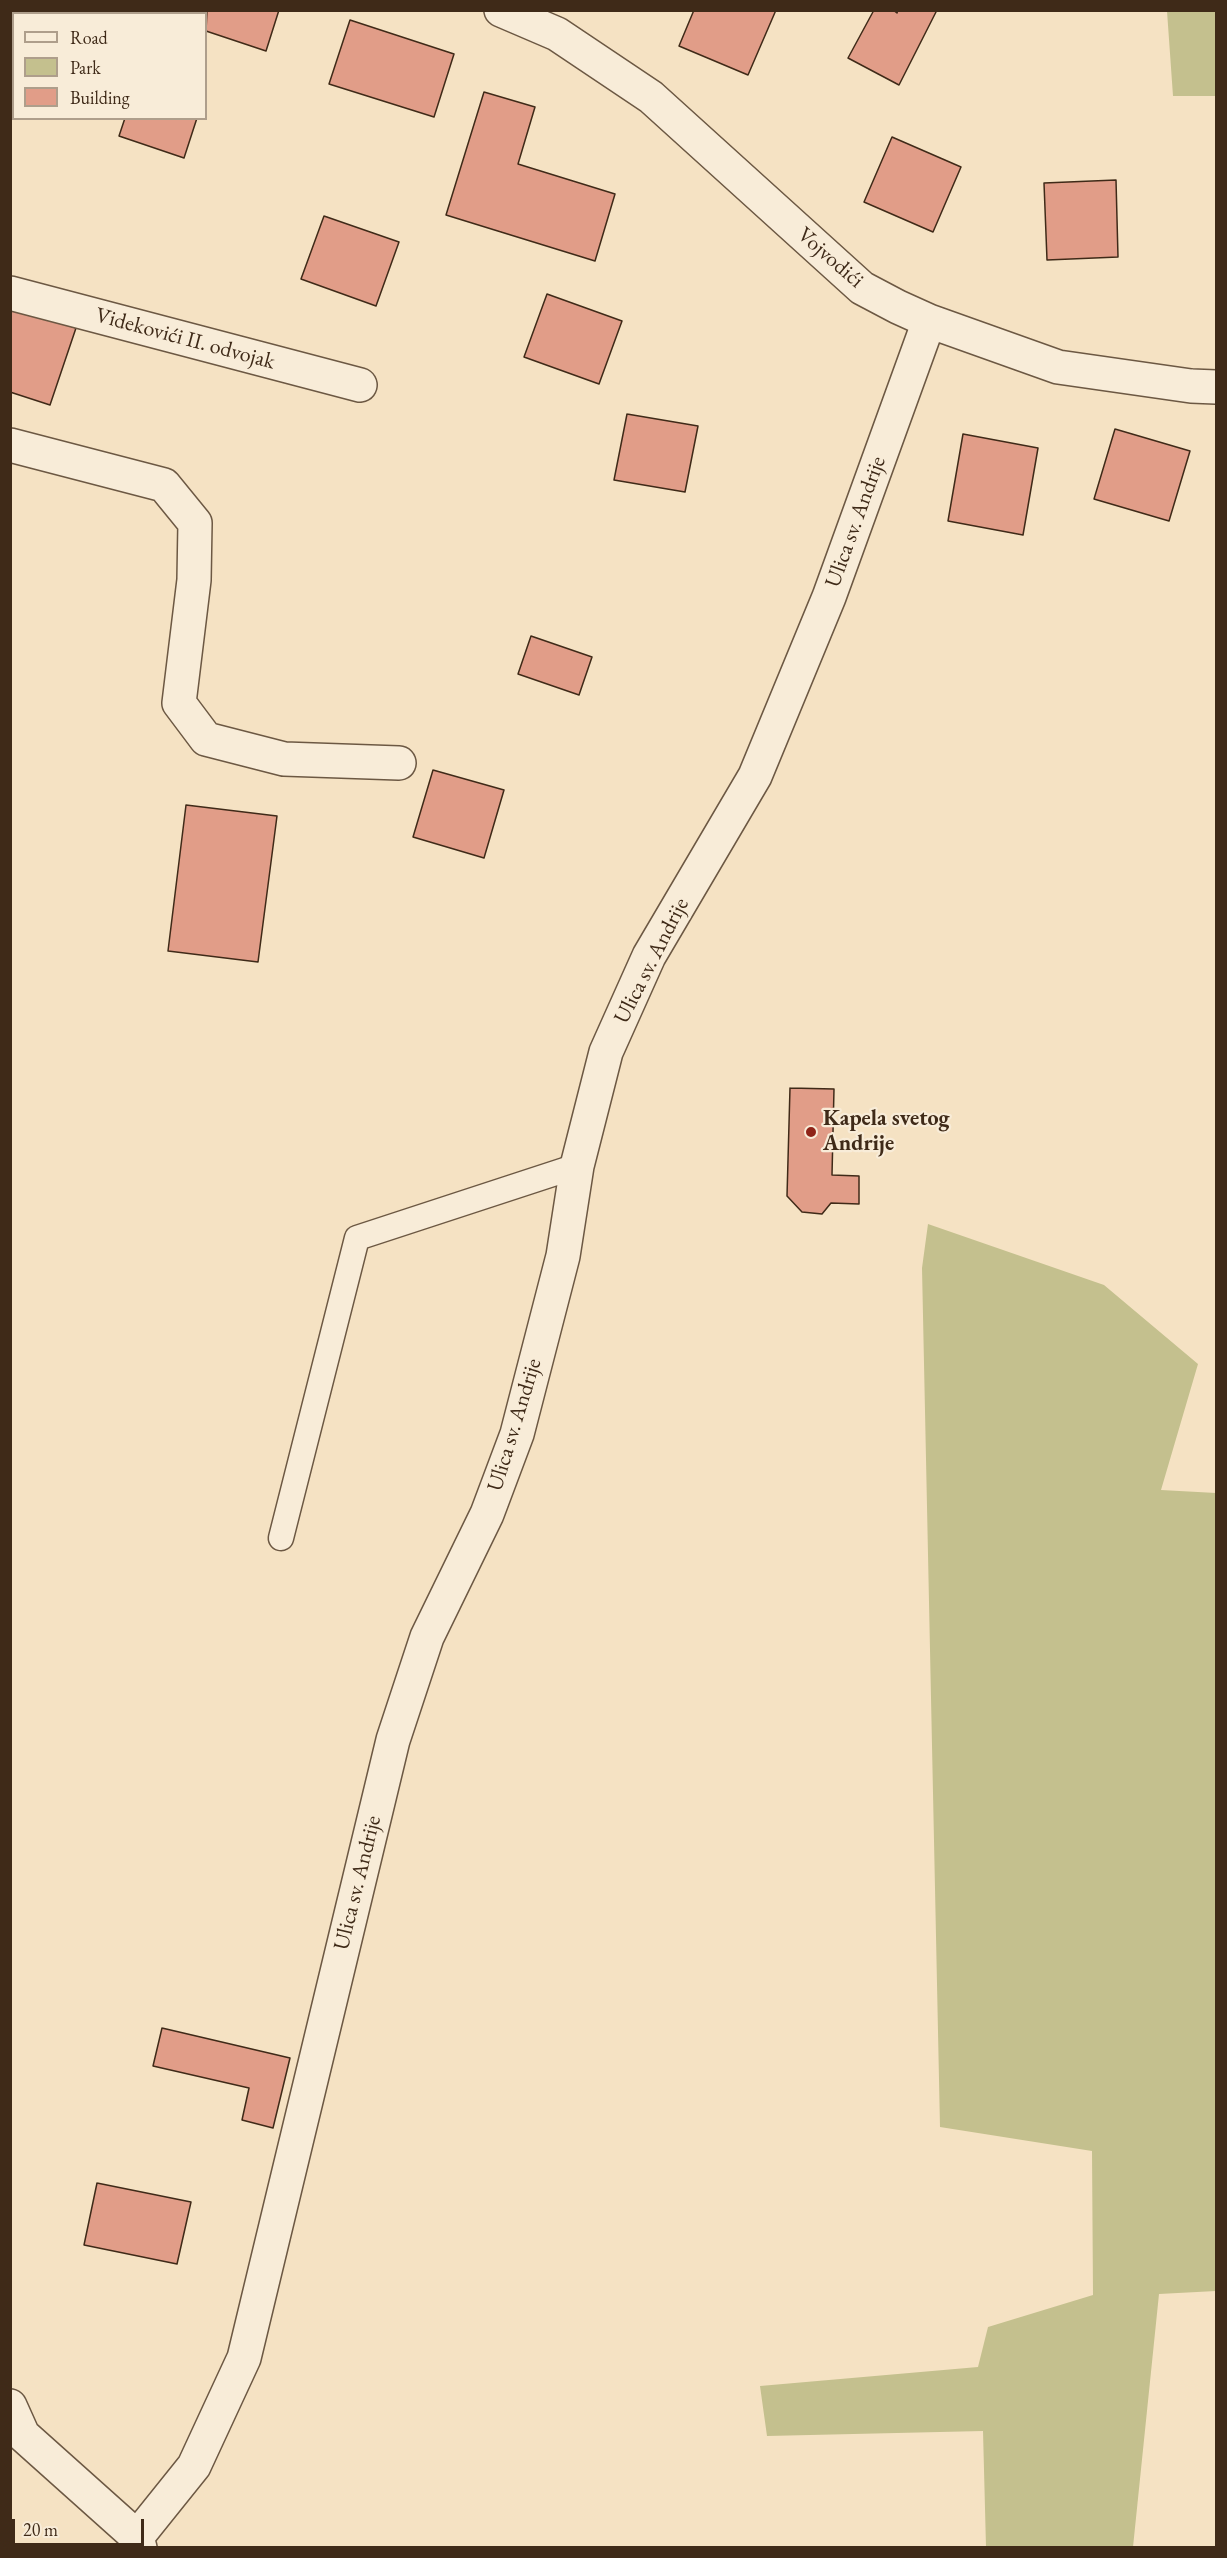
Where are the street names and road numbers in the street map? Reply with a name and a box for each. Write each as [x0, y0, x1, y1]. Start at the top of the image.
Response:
street label: Vojvodići [791, 222, 869, 294]
street label: Videkovići II. odvojak [92, 302, 278, 376]
street label: Ulica sv. Andrije [820, 453, 892, 591]
street label: Ulica sv. Andrije [609, 894, 695, 1028]
street label: Ulica sv. Andrije [482, 1355, 548, 1495]
street label: Ulica sv. Andrije [329, 1813, 387, 1953]

